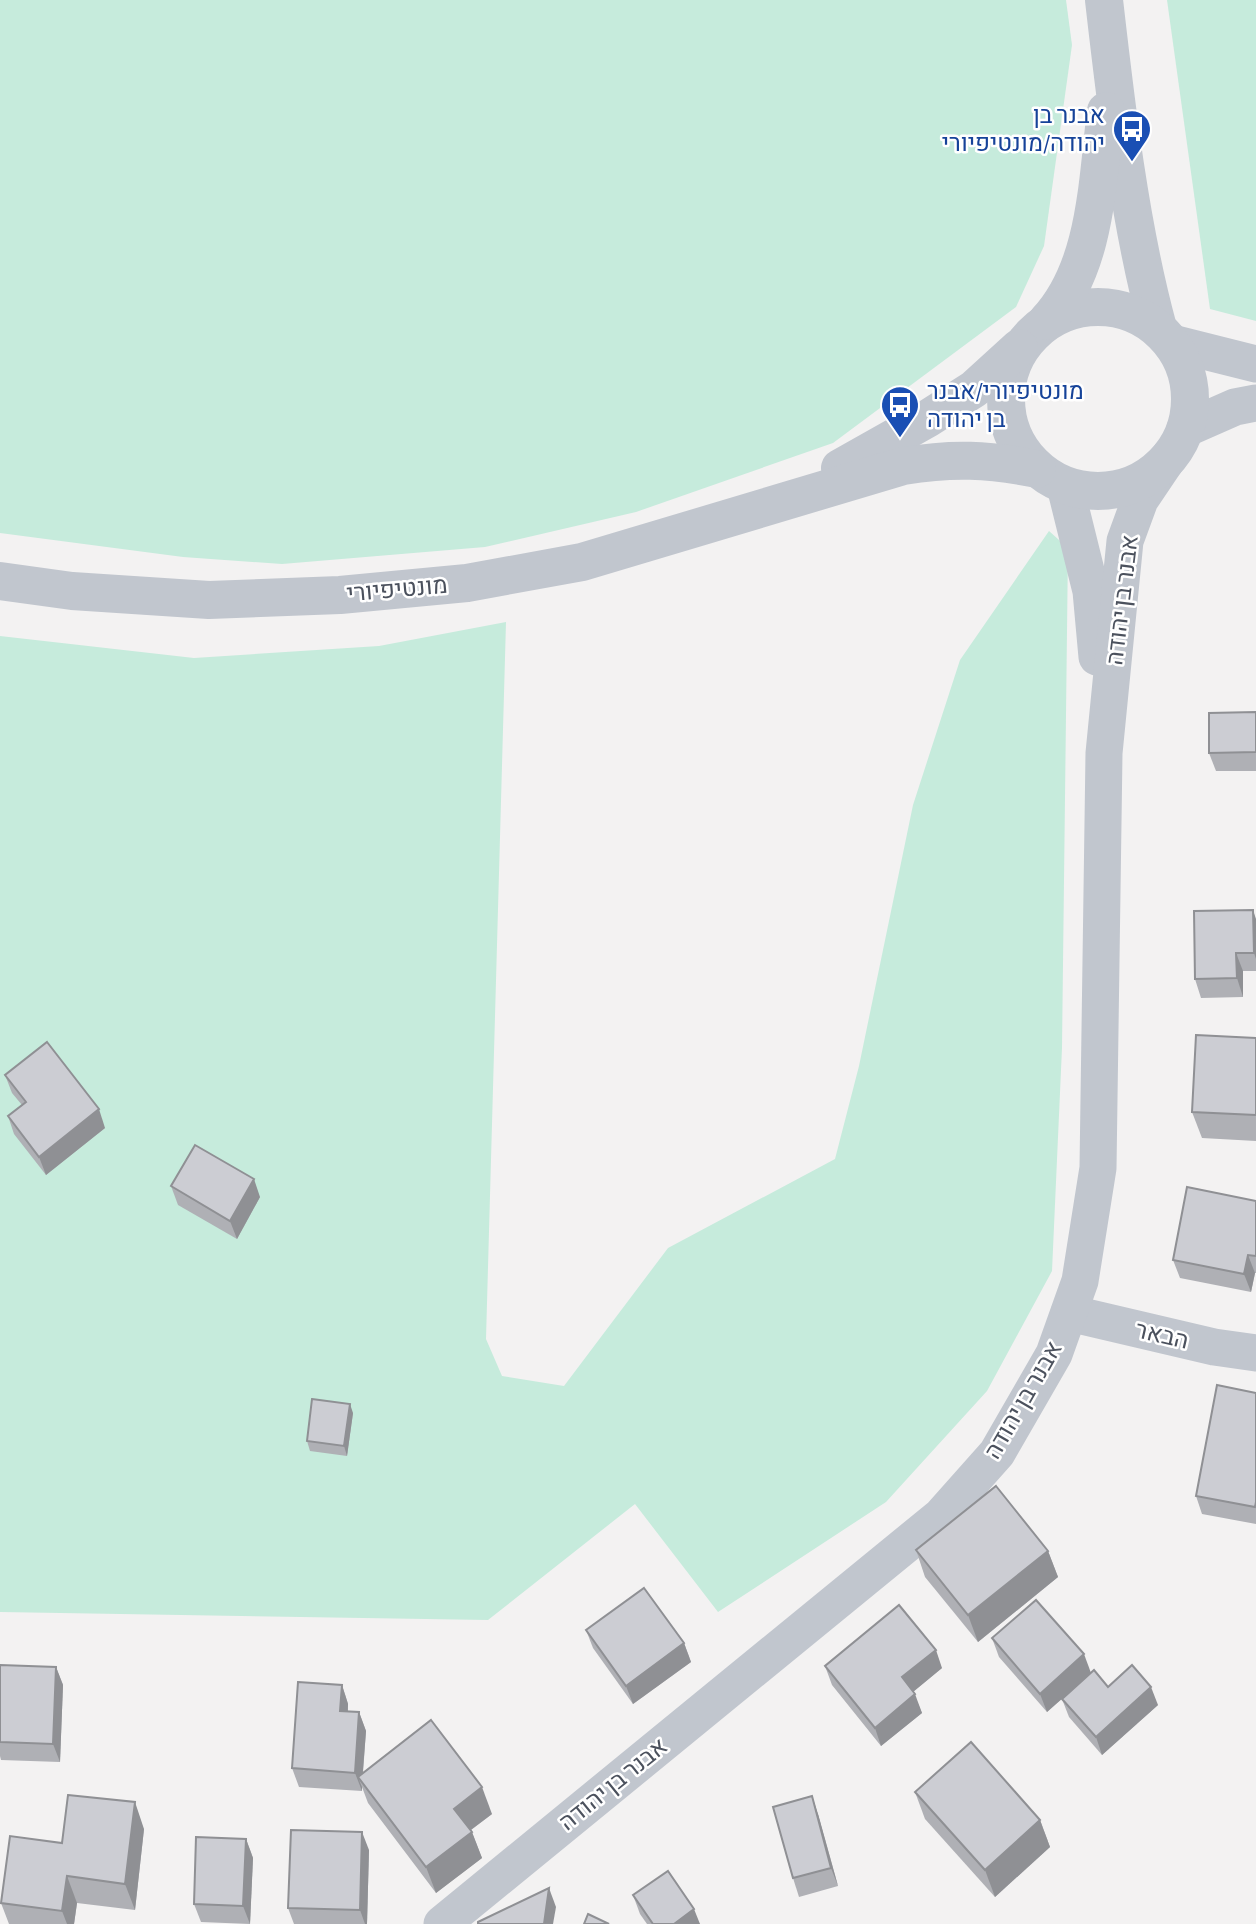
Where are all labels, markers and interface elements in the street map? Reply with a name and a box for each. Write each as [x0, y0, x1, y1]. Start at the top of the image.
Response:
place label: אבנר בן יהודה/מונטיפיורי [942, 104, 1105, 156]
bus stop icon: אבנר בן יהודה/מונטיפיורי [1111, 108, 1153, 163]
place label: מונטיפיורי/אבנר בן יהודה [927, 380, 1084, 432]
bus stop icon: מונטיפיורי/אבנר בן יהודה [879, 384, 921, 439]
street label: אבנר בן יהודה [1103, 534, 1143, 667]
street label: מונטיפיורי [346, 574, 449, 606]
street label: הבאר [1133, 1318, 1191, 1354]
street label: אבנר בן יהודה [981, 1338, 1067, 1463]
street label: אבנר בן יהודה [555, 1734, 672, 1835]

